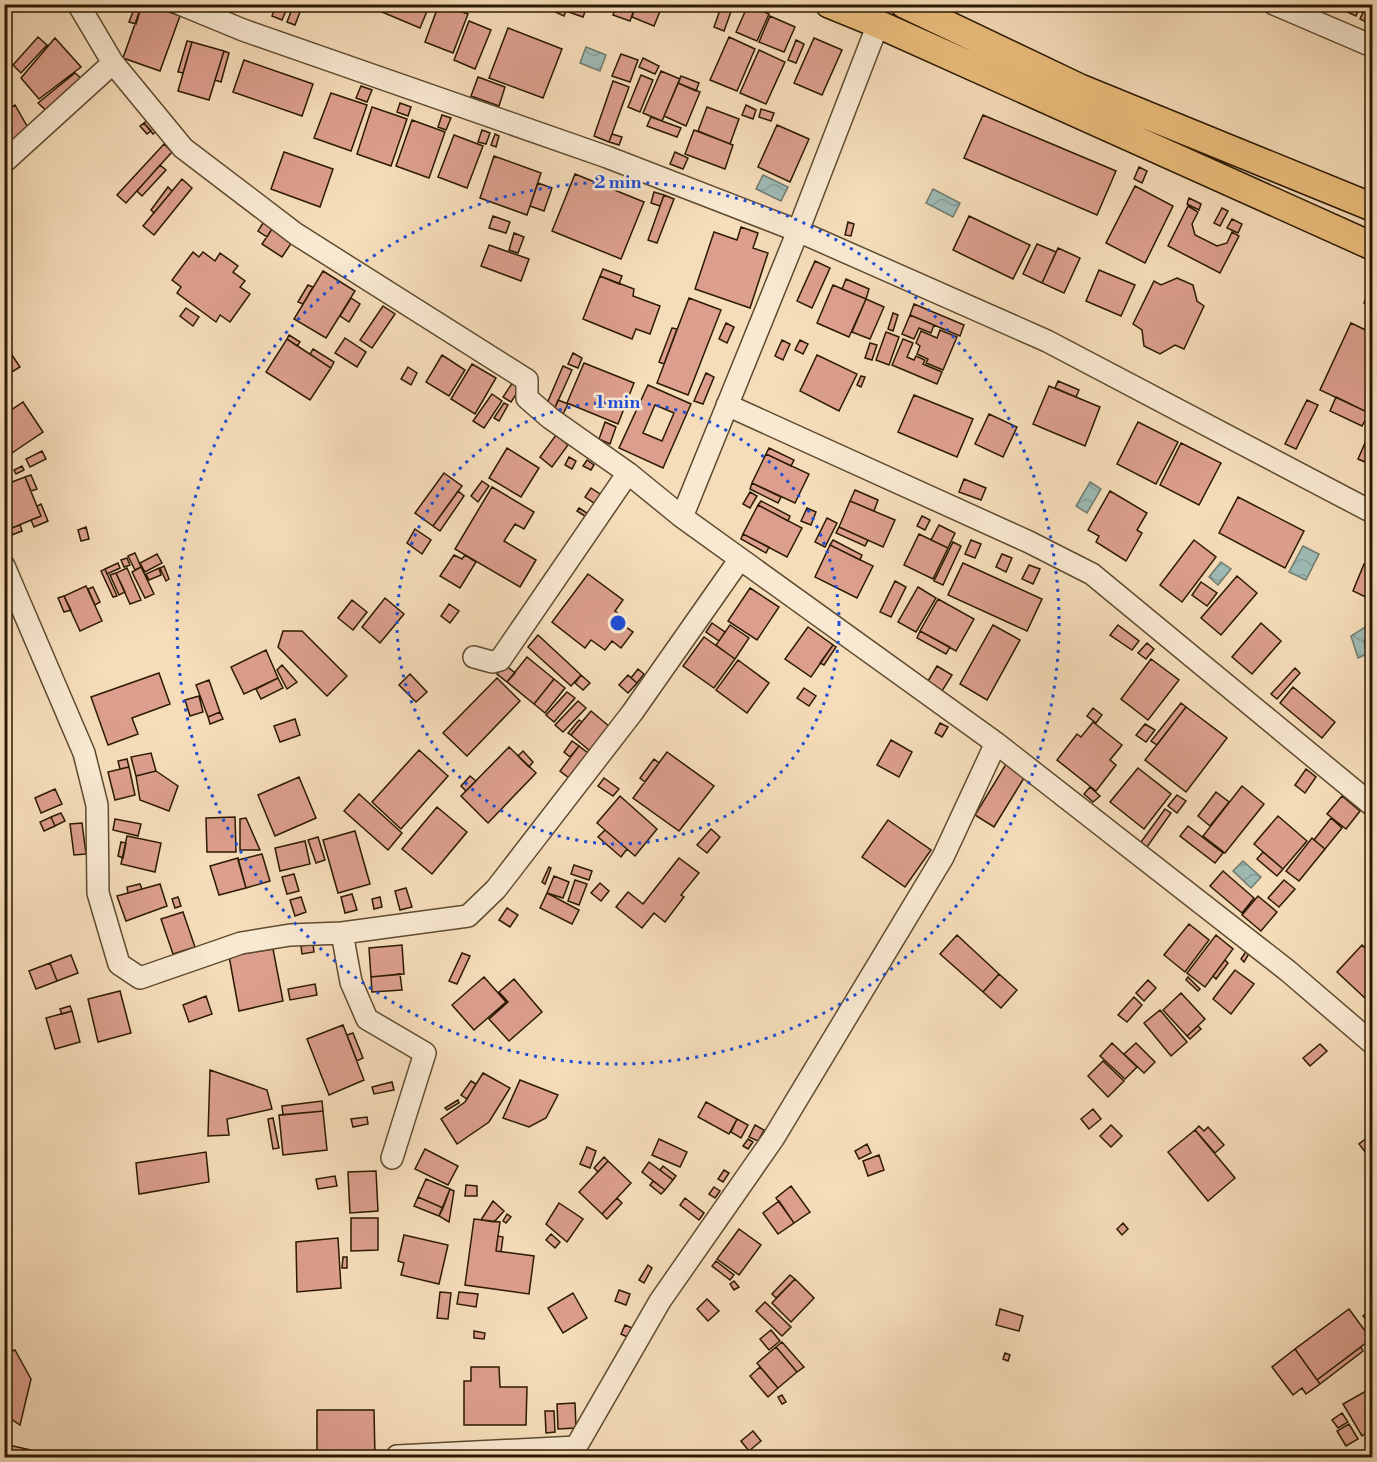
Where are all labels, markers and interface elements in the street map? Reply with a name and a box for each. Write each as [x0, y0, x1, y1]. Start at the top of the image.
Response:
text: 2 min [594, 171, 642, 194]
text: 1 min [596, 391, 640, 414]
centre of rings [608, 613, 628, 633]

